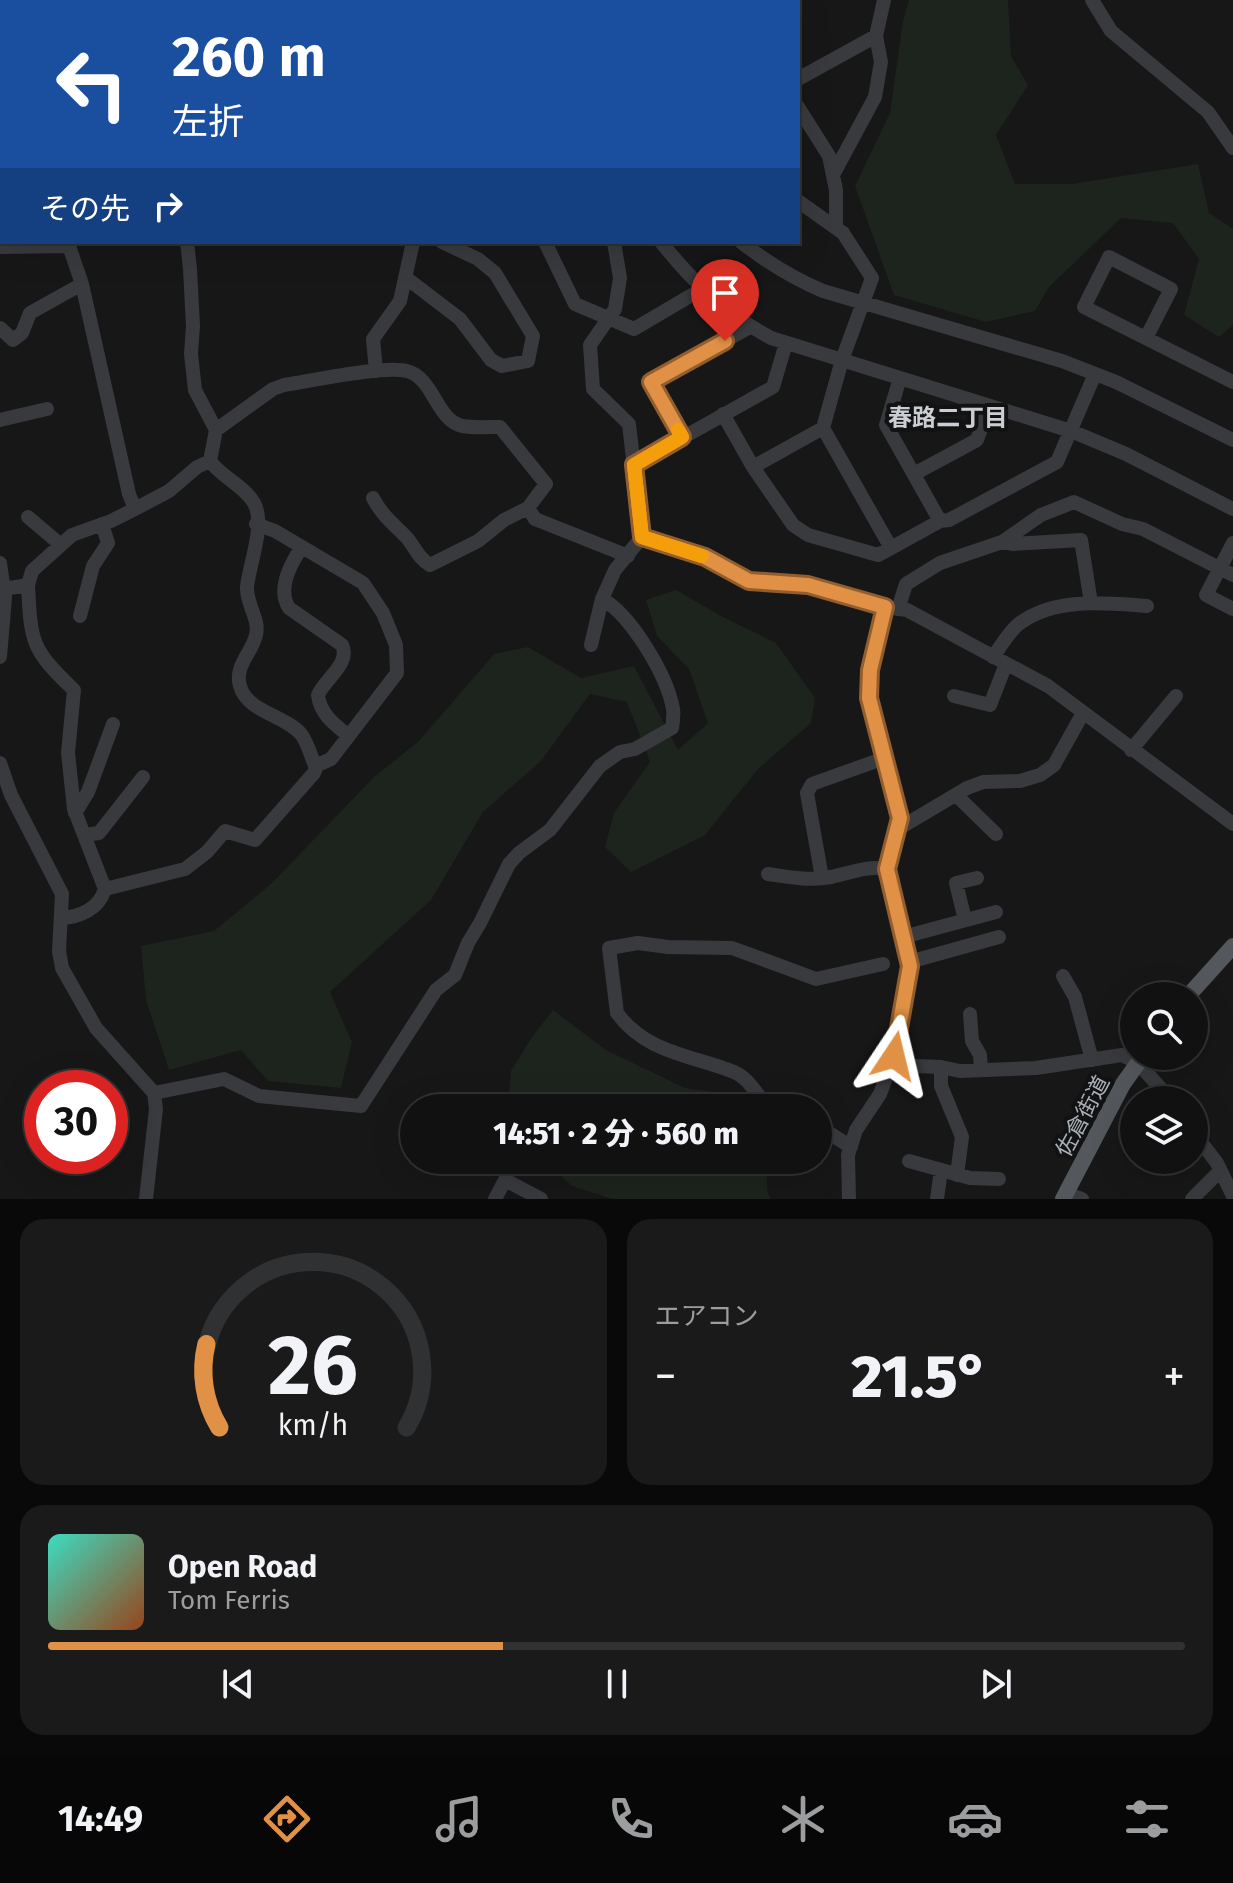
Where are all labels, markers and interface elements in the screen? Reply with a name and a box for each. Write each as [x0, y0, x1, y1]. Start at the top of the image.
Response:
text: 260 m [172, 24, 326, 91]
icon: left [40, 32, 144, 136]
text: 左折 [172, 100, 244, 144]
icon: right [146, 184, 190, 228]
text: その先 [40, 191, 130, 227]
pin [691, 259, 759, 341]
icon: arrive [703, 271, 747, 315]
district label: 春路二丁目 [888, 404, 1008, 432]
map controls [1120, 982, 1208, 1174]
button: search [1120, 982, 1208, 1070]
position arrow [852, 1014, 936, 1098]
speed limit sign: 30 [24, 1070, 128, 1174]
street label: 佐倉街道 [1050, 1071, 1115, 1161]
button: layers [1120, 1086, 1208, 1174]
text: 14:51 · 2 分 · 560 m [493, 1116, 739, 1152]
text: エアコン [655, 1301, 759, 1332]
text: 26 [268, 1316, 358, 1416]
text: 21.5° [851, 1341, 988, 1413]
text: − [655, 1350, 677, 1403]
text: + [1163, 1350, 1185, 1403]
text: km/h [278, 1408, 349, 1443]
text: Open Road [168, 1549, 317, 1585]
text: Tom Ferris [168, 1585, 290, 1616]
icon: previous [216, 1662, 260, 1706]
icon: pause [595, 1662, 639, 1706]
icon: next [974, 1662, 1018, 1706]
icon: directions [259, 1791, 315, 1847]
icon: music [431, 1791, 487, 1847]
icon: phone [603, 1791, 659, 1847]
icon: climate [775, 1791, 831, 1847]
icon: car [947, 1791, 1003, 1847]
icon: filters [1119, 1791, 1175, 1847]
text: 14:49 [58, 1797, 143, 1841]

